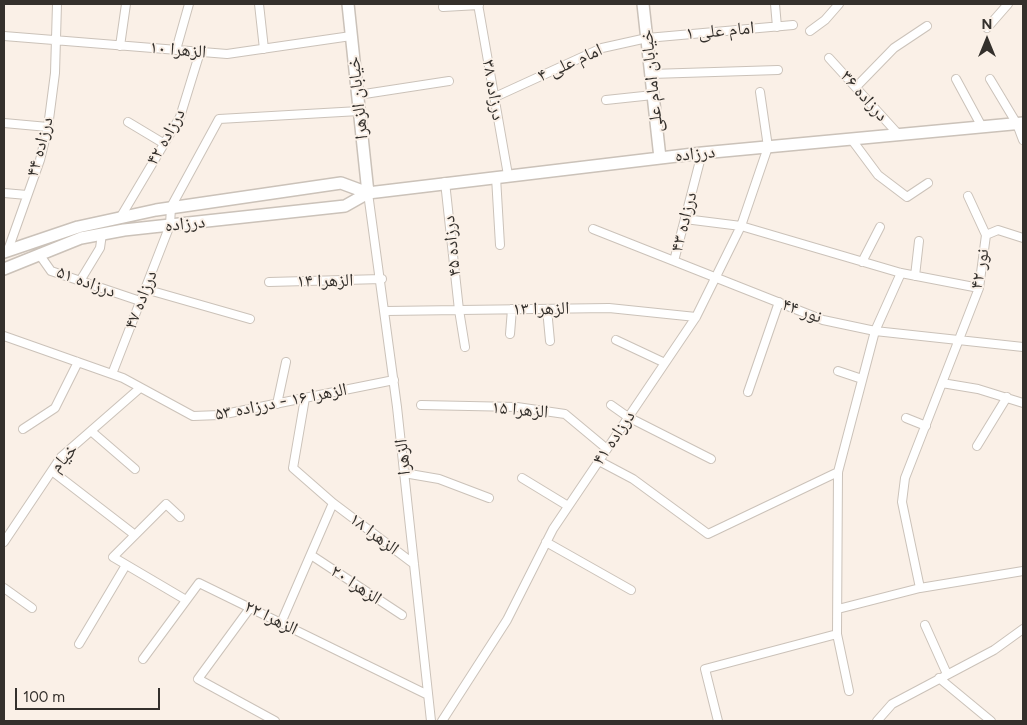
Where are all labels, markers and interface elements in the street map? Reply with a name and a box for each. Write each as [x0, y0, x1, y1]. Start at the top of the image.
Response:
north arrow [962, 15, 1012, 65]
text: N [982, 16, 992, 33]
street label: امام علی ۱ [685, 17, 755, 45]
street label: خیابان امام علی [636, 29, 668, 133]
street label: الزهرا ۱۰ [149, 37, 207, 63]
street label: امام علی ۴ [534, 39, 606, 87]
street label: خیابان الزهرا [343, 56, 373, 140]
street label: درزاده ۳۸ [477, 58, 509, 122]
street label: درزاده ۳۶ [836, 66, 892, 126]
street label: درزاده ۴۲ [142, 105, 190, 169]
street label: درزاده ۴۴ [22, 115, 58, 179]
street label: درزاده [674, 141, 716, 167]
street label: درزاده ۴۳ [666, 190, 702, 254]
street label: درزاده [164, 211, 206, 237]
street label: درزاده ۴۵ [438, 215, 466, 277]
street label: نور ۴۲ [966, 247, 994, 291]
street label: درزاده ۵۱ [54, 261, 118, 303]
street label: درزاده ۴۷ [120, 268, 162, 332]
street label: الزهرا ۱۴ [296, 270, 354, 292]
street label: نور ۴۴ [779, 294, 825, 328]
street label: الزهرا ۱۳ [512, 298, 570, 320]
street label: الزهرا ۱۶ - درزاده ۵۳ [213, 379, 349, 425]
street label: الزهرا ۱۵ [491, 397, 549, 423]
street label: درزاده ۴۱ [588, 407, 640, 469]
street label: الزهرا [390, 438, 416, 476]
street label: خیام [46, 439, 82, 477]
street label: الزهرا ۱۸ [345, 508, 403, 560]
street label: الزهرا ۲۰ [326, 561, 386, 609]
street label: الزهرا ۲۲ [241, 596, 301, 640]
scale bar [18, 678, 162, 710]
text: 100 m [23, 688, 65, 706]

